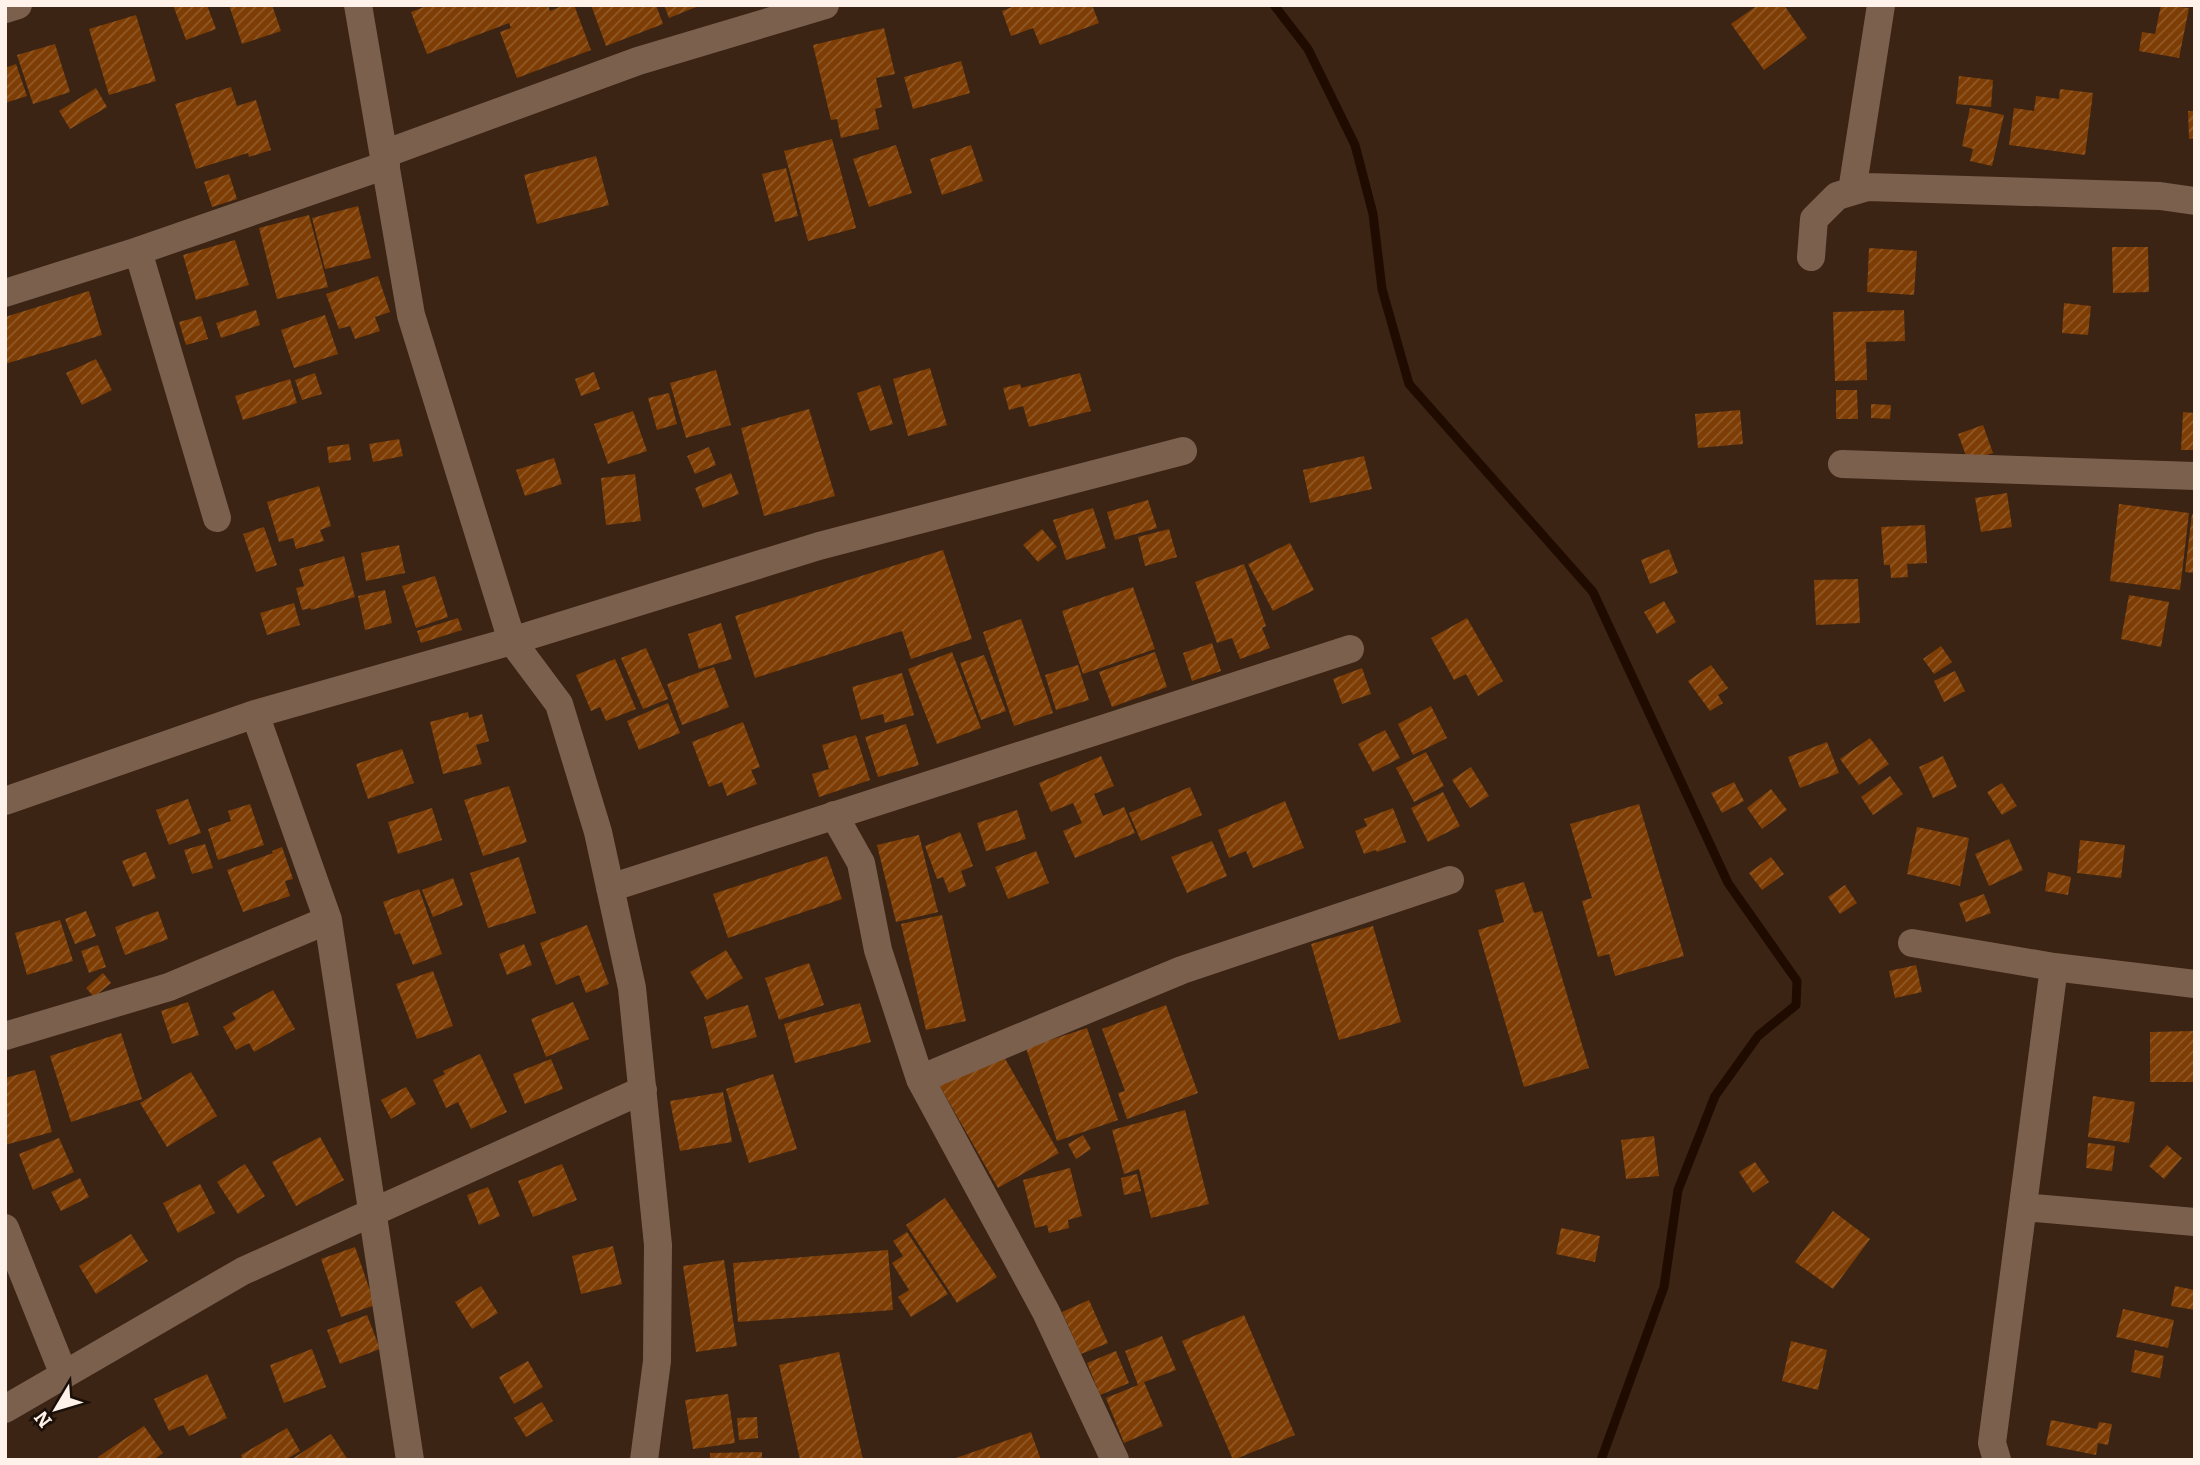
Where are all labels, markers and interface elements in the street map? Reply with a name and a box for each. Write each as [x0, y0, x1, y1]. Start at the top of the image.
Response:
north arrow [21, 1374, 91, 1444]
text: N [29, 1406, 57, 1432]

